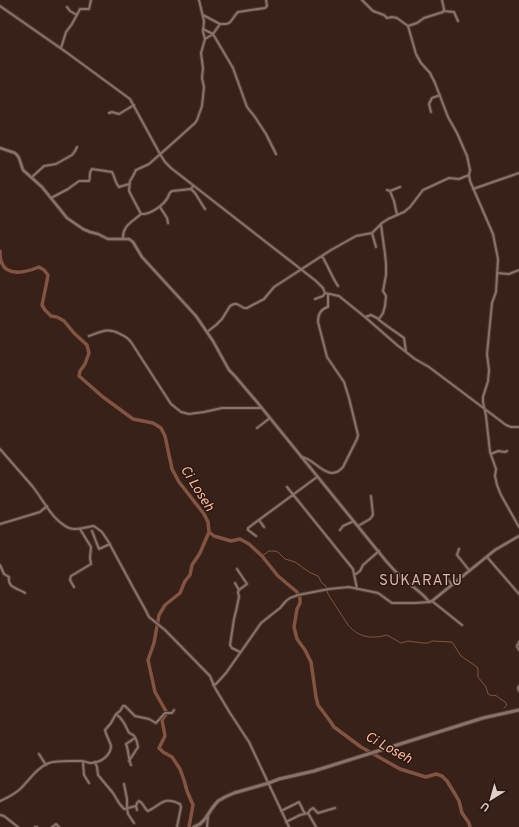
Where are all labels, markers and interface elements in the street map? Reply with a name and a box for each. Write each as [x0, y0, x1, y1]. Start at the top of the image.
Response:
water label: Ci Loseh [176, 463, 218, 515]
district label: SUKARATU [379, 572, 463, 591]
water label: Ci Loseh [362, 729, 415, 768]
north arrow [471, 779, 511, 819]
text: U [478, 798, 493, 814]

